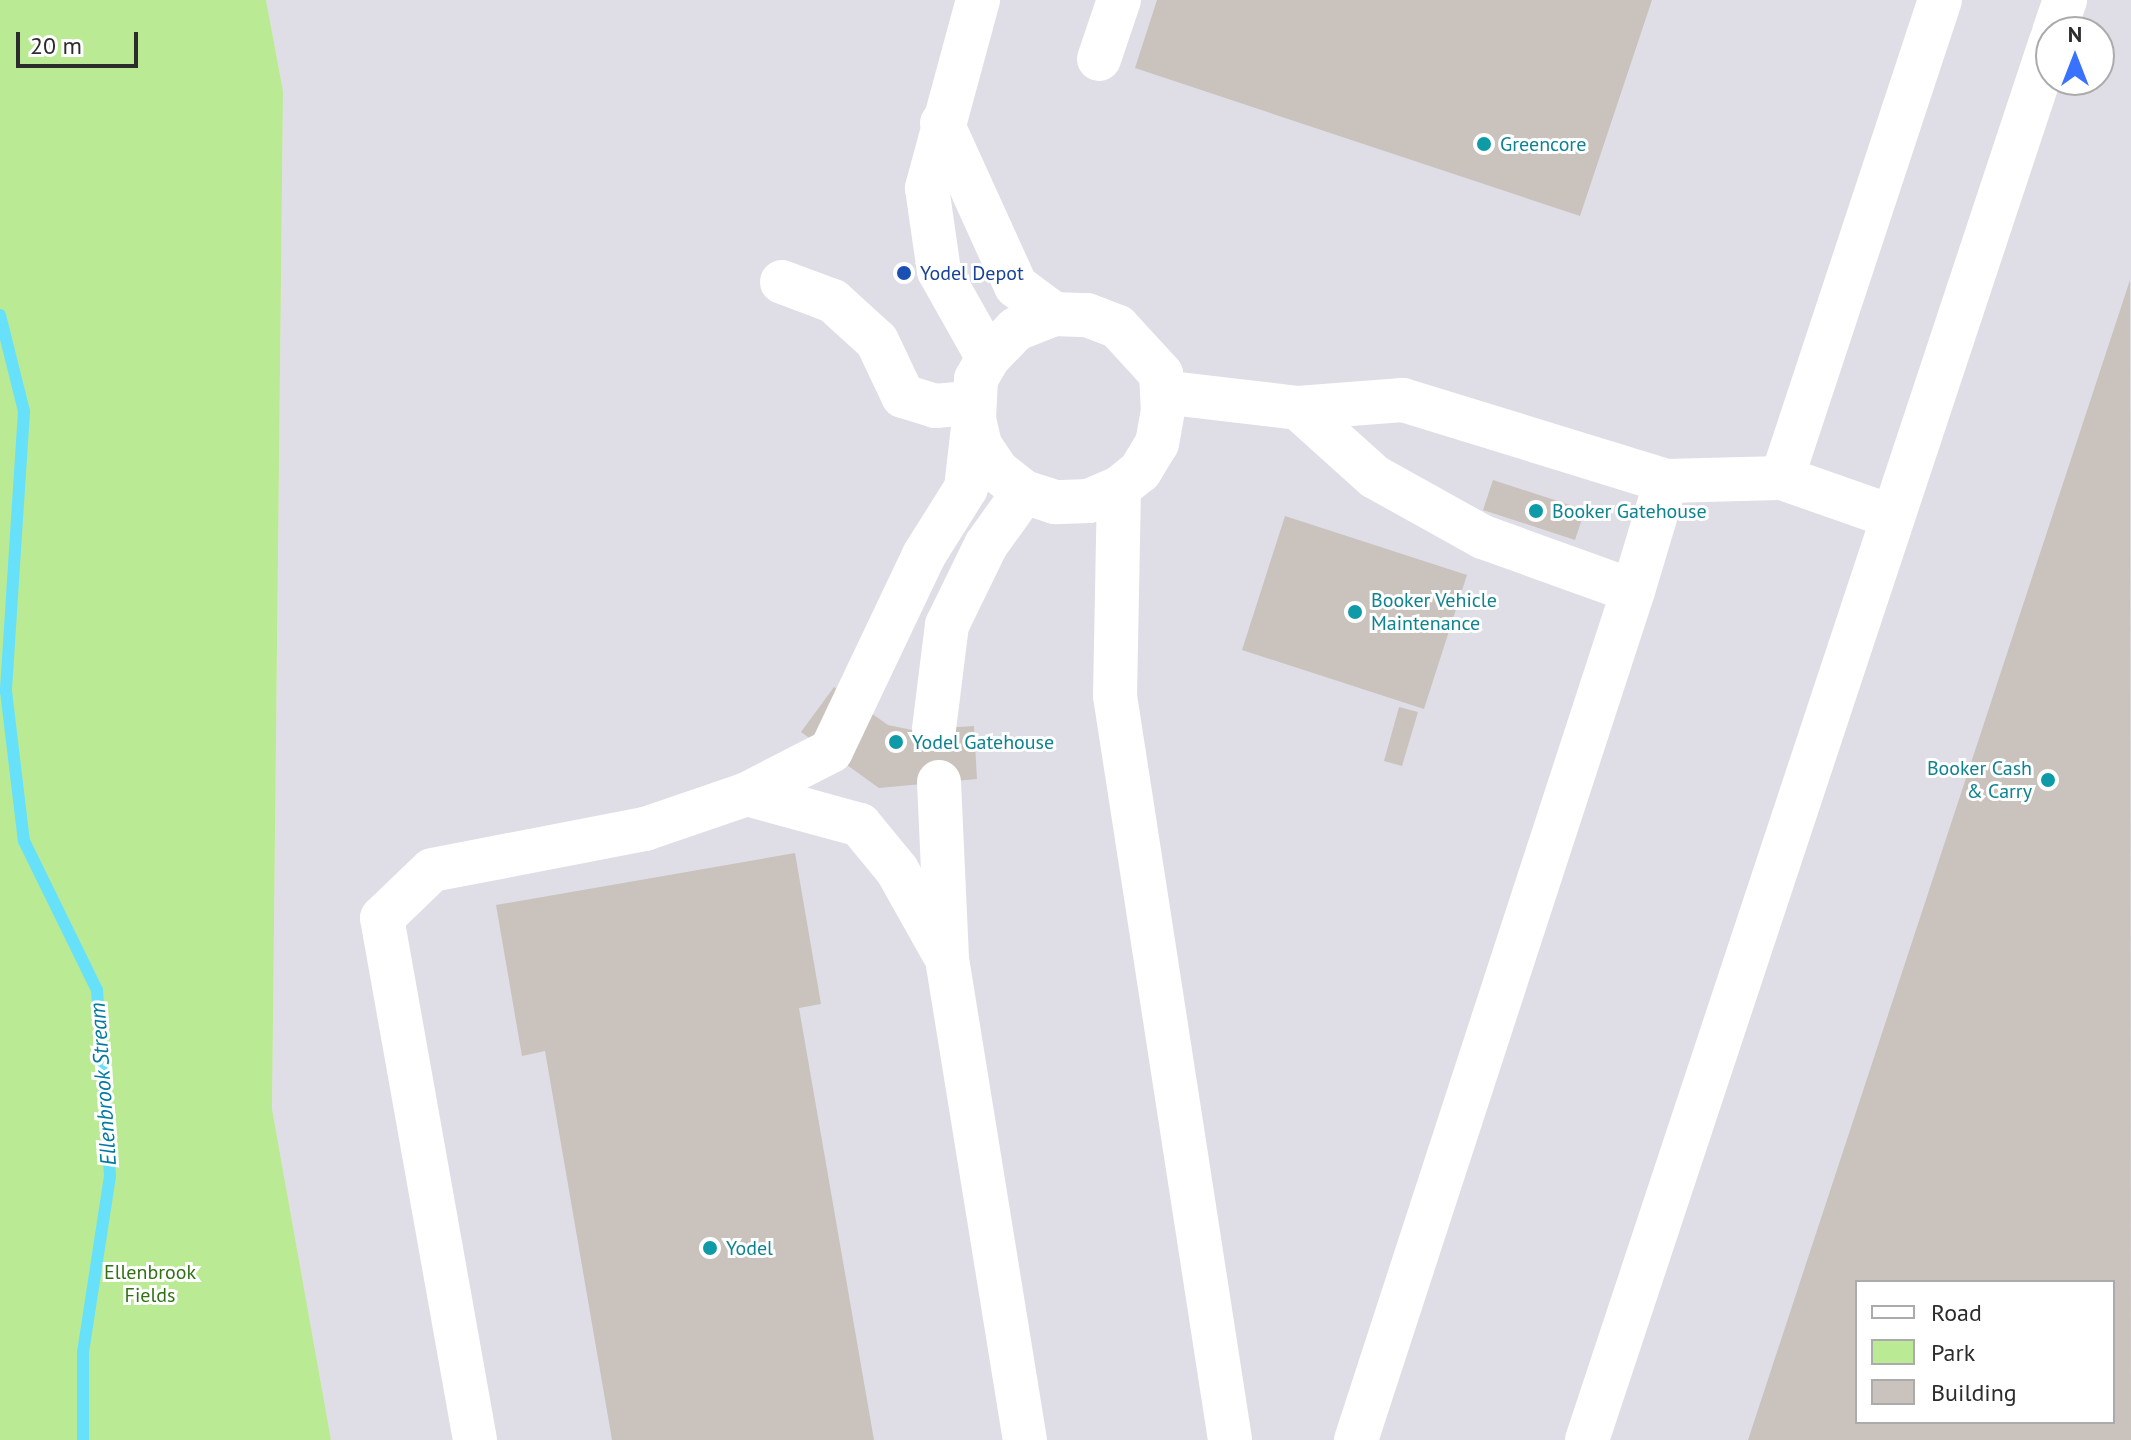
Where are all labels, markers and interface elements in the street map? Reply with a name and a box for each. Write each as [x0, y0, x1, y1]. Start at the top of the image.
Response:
scale bar [20, 16, 142, 66]
north arrow [2035, 16, 2115, 96]
text: N [2068, 20, 2082, 48]
text: 20 m [30, 30, 82, 61]
place label: Greencore [1500, 132, 1586, 156]
marker: Greencore [1475, 135, 1493, 153]
place label: Yodel Depot [920, 261, 1024, 285]
marker: Yodel Depot [895, 264, 913, 282]
place label: Booker Gatehouse [1552, 499, 1707, 523]
marker: Booker Gatehouse [1527, 502, 1545, 520]
place label: Booker Vehicle Maintenance [1371, 588, 1497, 635]
marker: Booker Vehicle Maintenance [1346, 603, 1364, 621]
place label: Yodel Gatehouse [912, 730, 1054, 754]
marker: Yodel Gatehouse [887, 733, 905, 751]
place label: Booker Cash & Carry [1927, 756, 2032, 803]
marker: Booker Cash & Carry [2039, 771, 2057, 789]
water label: Ellenbrook Stream [84, 1001, 122, 1167]
place label: Yodel [726, 1236, 773, 1260]
marker: Yodel [701, 1239, 719, 1257]
park label: Ellenbrook Fields [104, 1260, 196, 1307]
legend [1855, 1280, 2115, 1424]
text: Road [1931, 1297, 1982, 1328]
text: Park [1931, 1337, 1975, 1368]
text: Building [1931, 1377, 2017, 1408]

